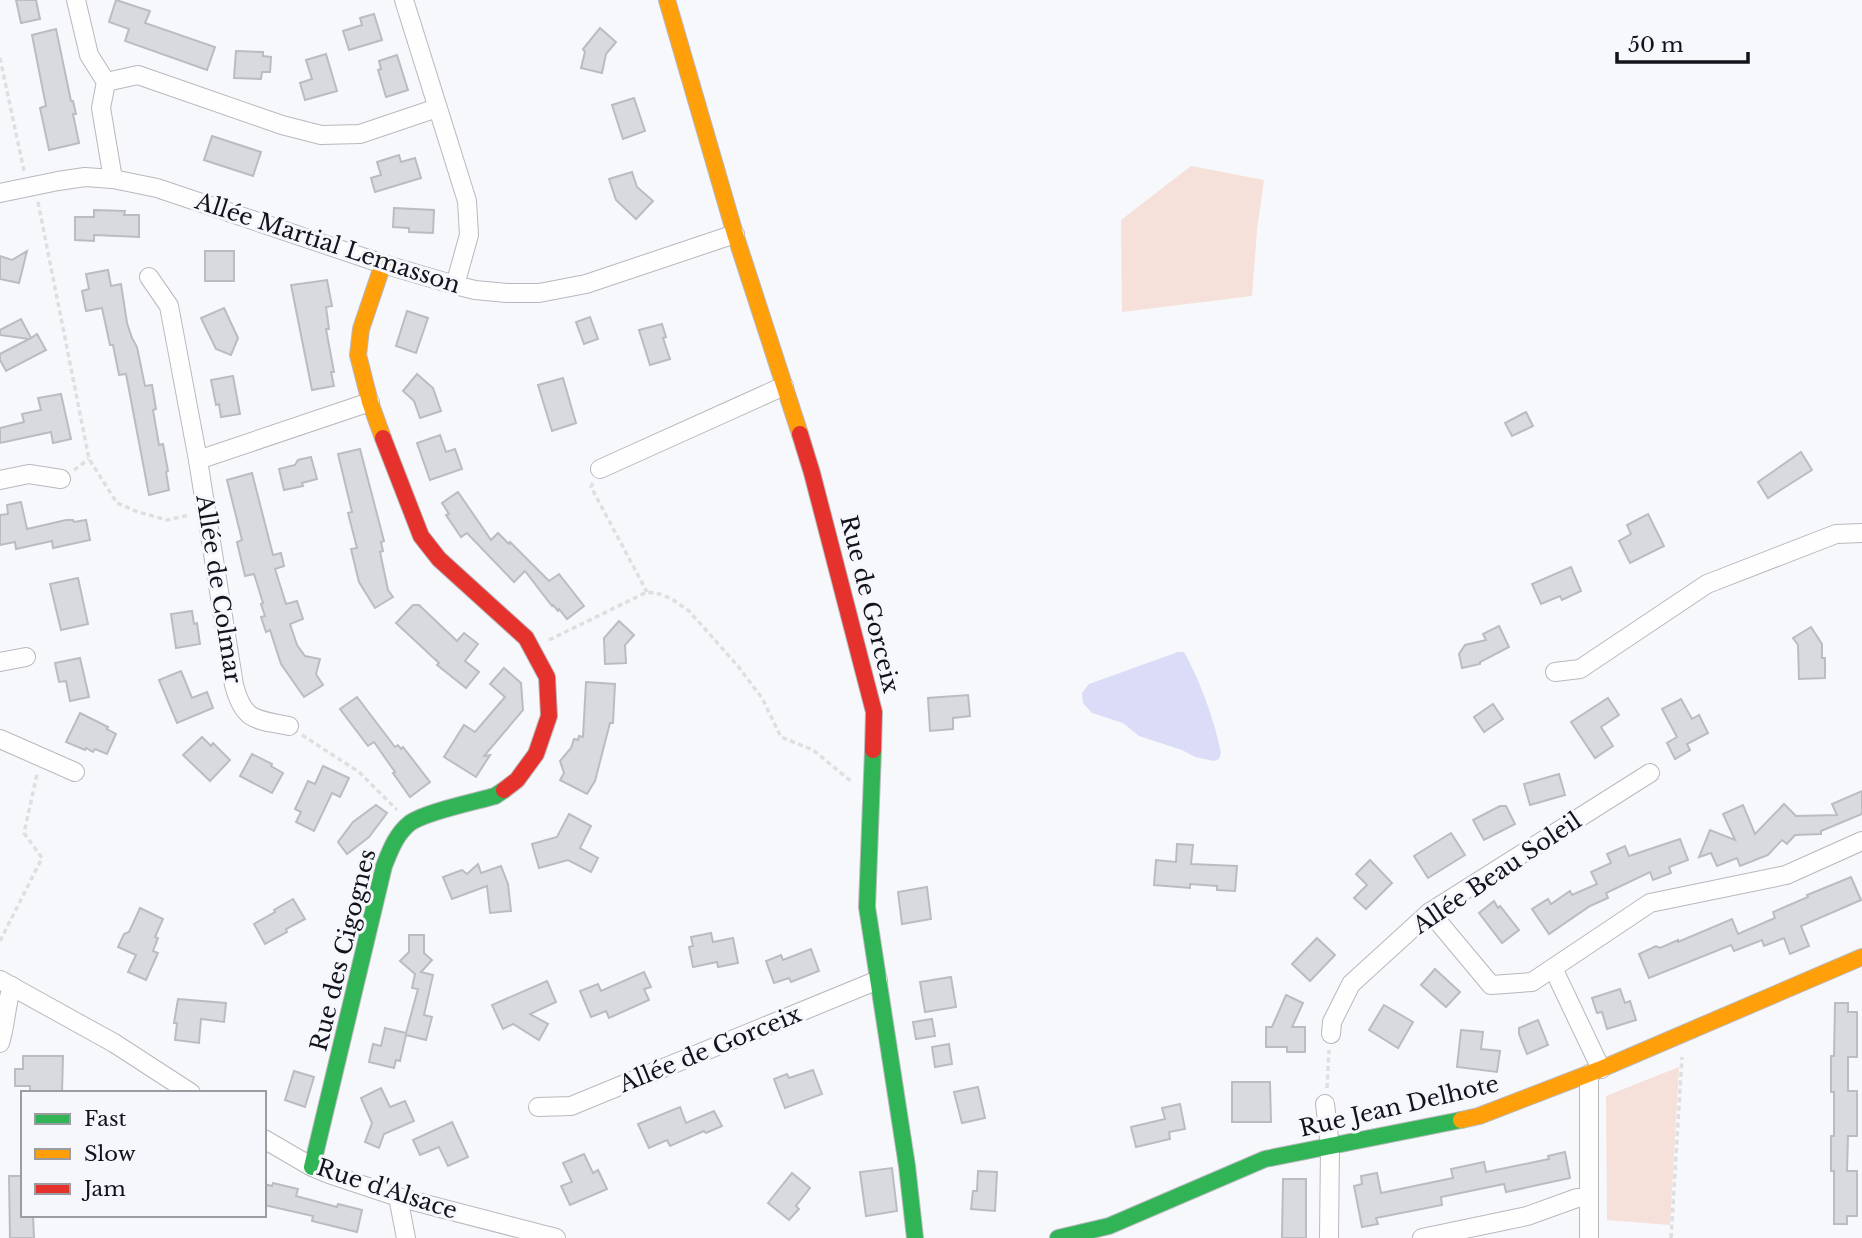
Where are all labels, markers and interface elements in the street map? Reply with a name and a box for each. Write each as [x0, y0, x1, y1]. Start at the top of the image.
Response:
scale bar [1617, 21, 1748, 65]
text: 50 m [1628, 32, 1684, 58]
street label: Allée Martial Lemasson [191, 187, 464, 299]
street label: Allée de Colmar [190, 492, 248, 685]
street label: Rue de Gorceix [834, 512, 906, 696]
street label: Allée Beau Soleil [1407, 806, 1587, 940]
street label: Rue des Cigognes [304, 846, 382, 1054]
street label: Allée de Gorceix [614, 1000, 805, 1099]
street label: Rue Jean Delhote [1297, 1069, 1501, 1143]
legend [21, 1091, 266, 1217]
text: Fast [84, 1106, 126, 1132]
text: Slow [84, 1141, 136, 1167]
street label: Rue d'Alsace [313, 1153, 461, 1225]
text: Jam [81, 1176, 126, 1202]

